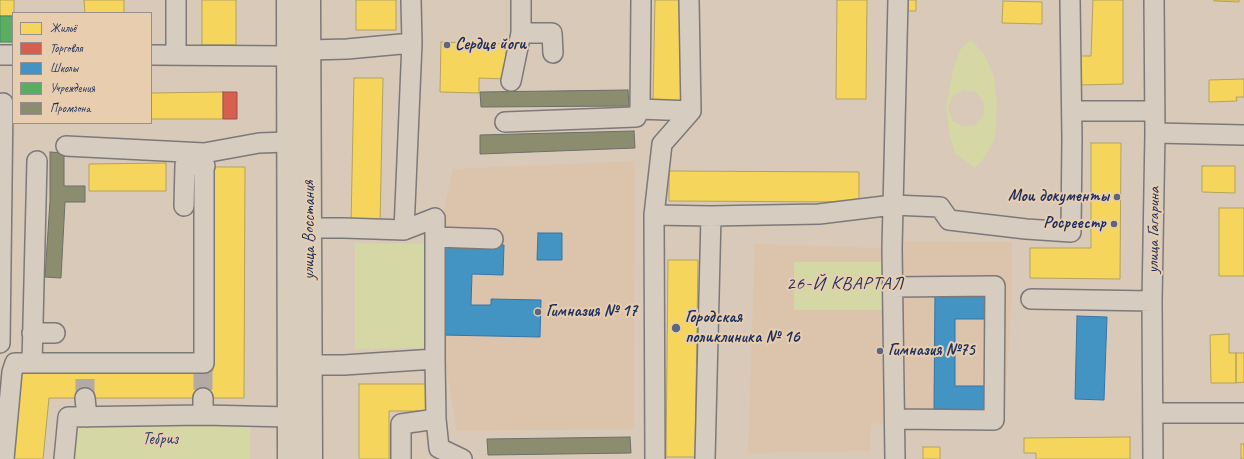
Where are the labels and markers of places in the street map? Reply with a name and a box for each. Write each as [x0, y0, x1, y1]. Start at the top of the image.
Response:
place label: Сердце йоги [455, 35, 526, 55]
marker: Сердце йоги [442, 40, 452, 50]
place label: Мои документы [1008, 187, 1109, 207]
marker: Мои документы [1112, 192, 1122, 202]
place label: Росреестр [1043, 214, 1106, 234]
marker: Росреестр [1109, 219, 1119, 229]
place label: Гимназия № 17 [546, 302, 637, 322]
marker: Гимназия № 17 [533, 307, 543, 317]
place label: Городская поликлиника № 16 [685, 308, 799, 348]
marker: Городская поликлиника № 16 [670, 322, 682, 334]
place label: Гимназия №75 [888, 341, 975, 361]
marker: Гимназия №75 [875, 346, 885, 356]

